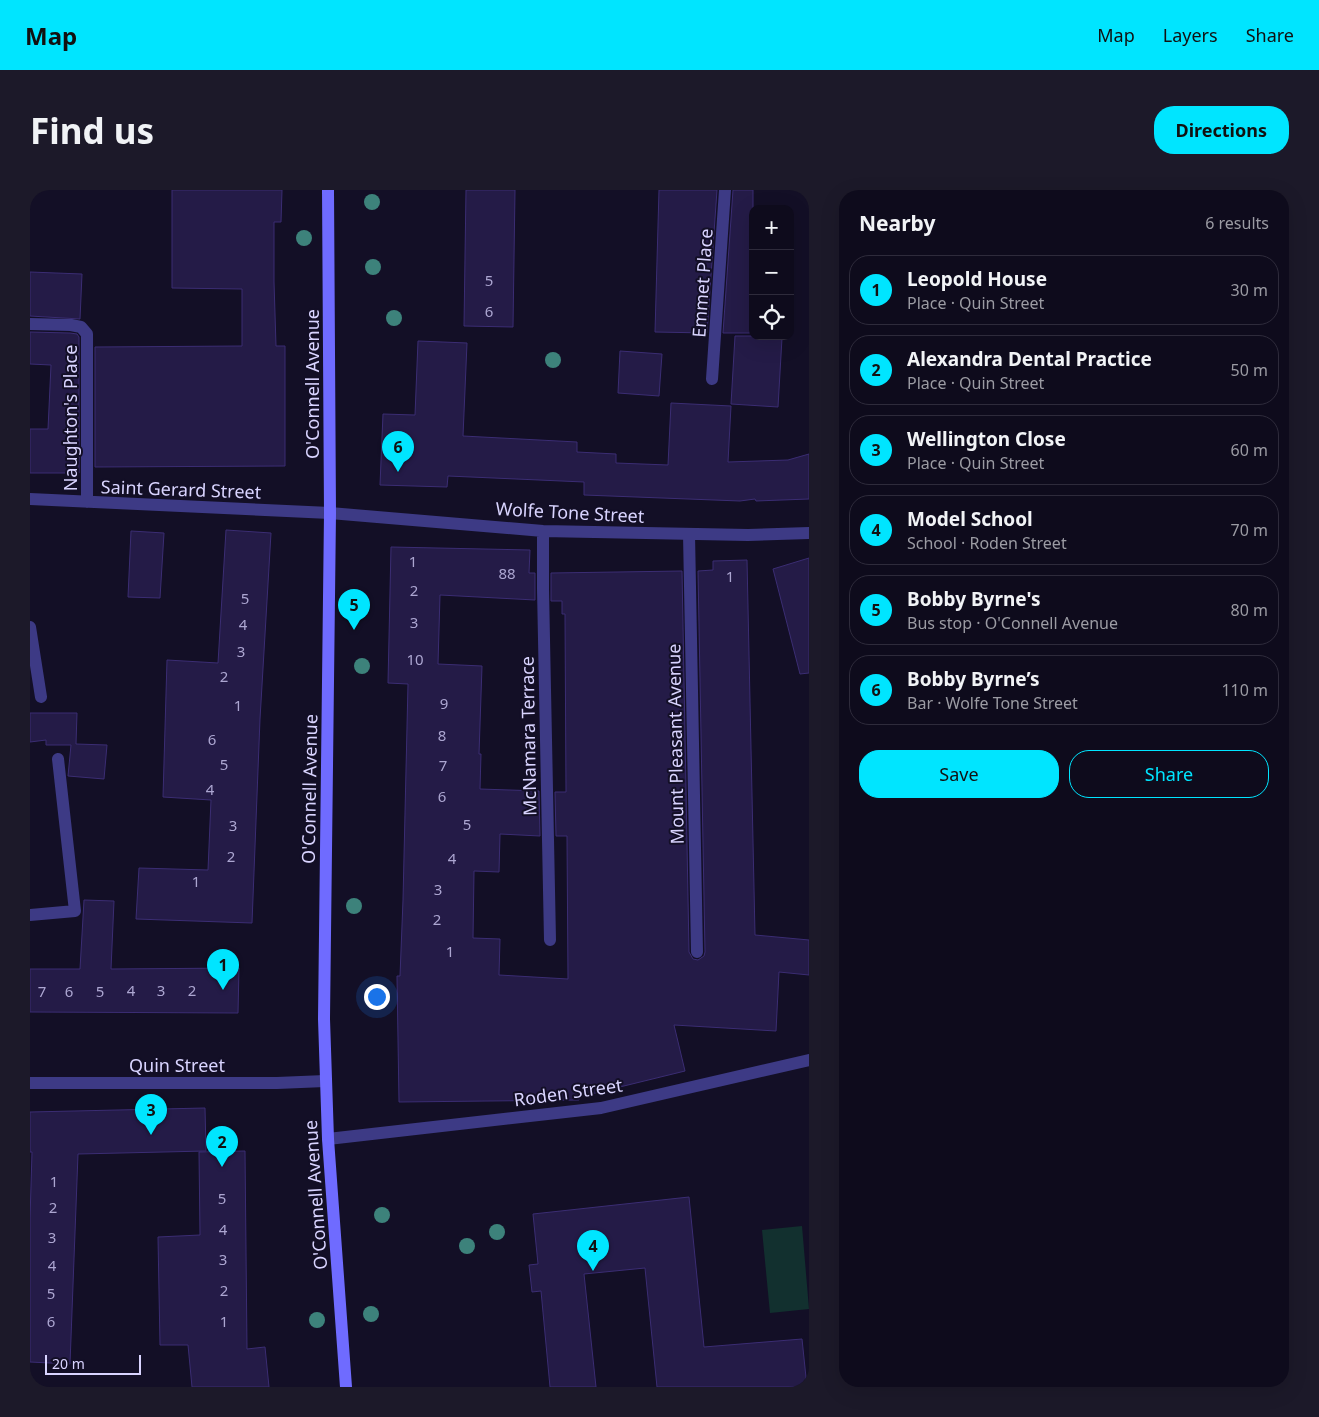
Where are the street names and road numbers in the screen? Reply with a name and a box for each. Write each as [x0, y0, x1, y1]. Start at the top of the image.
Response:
street label: Emmet Place [686, 228, 718, 338]
street label: O'Connell Avenue [300, 309, 324, 459]
street label: Naughton's Place [58, 345, 82, 491]
street label: Saint Gerard Street [100, 474, 262, 504]
street label: Wolfe Tone Street [495, 496, 645, 528]
street label: Mount Pleasant Avenue [661, 643, 689, 845]
street label: McNamara Terrace [515, 656, 541, 816]
street label: O'Connell Avenue [296, 714, 322, 864]
street label: Quin Street [129, 1053, 225, 1077]
street label: Roden Street [512, 1072, 624, 1111]
street label: O'Connell Avenue [298, 1119, 332, 1271]

